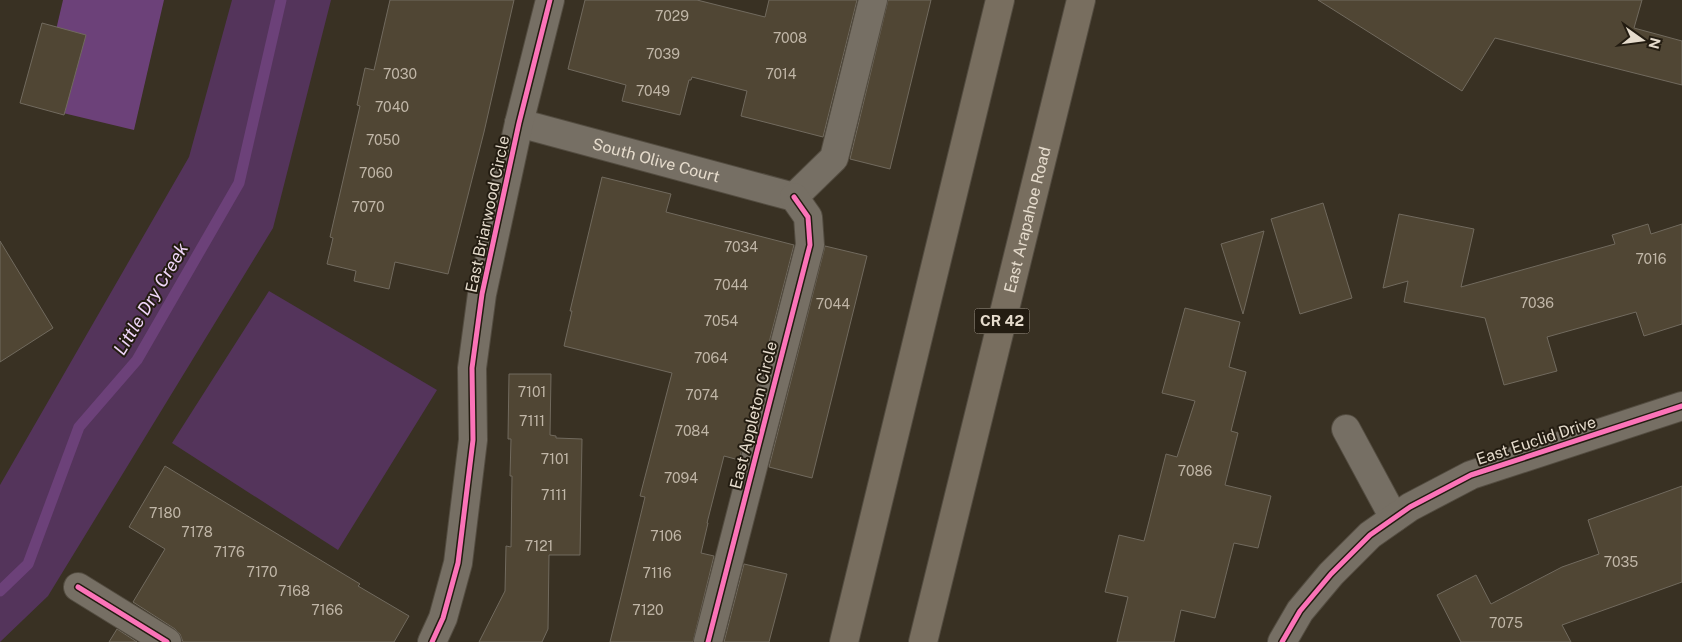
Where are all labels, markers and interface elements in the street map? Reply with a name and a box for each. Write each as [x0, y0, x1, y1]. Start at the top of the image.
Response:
house number: 7029 [655, 8, 689, 24]
north arrow [1617, 15, 1667, 65]
house number: 7008 [773, 30, 807, 46]
text: N [1646, 36, 1664, 50]
house number: 7039 [646, 46, 680, 62]
house number: 7030 [383, 66, 417, 82]
house number: 7014 [765, 66, 797, 82]
house number: 7049 [636, 83, 670, 99]
house number: 7040 [375, 99, 409, 115]
house number: 7050 [366, 132, 400, 148]
street label: East Briarwood Circle [462, 134, 513, 294]
street label: South Olive Court [590, 134, 722, 187]
street label: East Arapahoe Road [1000, 145, 1055, 295]
house number: 7060 [359, 165, 393, 181]
house number: 7070 [351, 199, 385, 215]
water label: Little Dry Creek [109, 239, 192, 358]
house number: 7034 [724, 239, 758, 255]
house number: 7016 [1635, 251, 1667, 267]
house number: 7044 [714, 277, 748, 293]
house number: 7036 [1520, 295, 1554, 311]
house number: 7044 [816, 296, 850, 312]
road number: CR 42 [974, 308, 1030, 334]
house number: 7054 [704, 313, 738, 329]
street label: East Appleton Circle [726, 339, 781, 491]
house number: 7064 [694, 350, 728, 366]
house number: 7101 [518, 384, 546, 400]
house number: 7074 [685, 387, 719, 403]
street label: East Euclid Drive [1474, 412, 1598, 469]
house number: 7111 [519, 413, 545, 429]
house number: 7084 [675, 423, 709, 439]
house number: 7101 [541, 451, 569, 467]
house number: 7086 [1178, 463, 1212, 479]
house number: 7094 [664, 470, 698, 486]
house number: 7111 [541, 487, 567, 503]
house number: 7180 [149, 505, 181, 521]
house number: 7178 [181, 524, 213, 540]
house number: 7106 [650, 528, 682, 544]
house number: 7121 [525, 538, 553, 554]
house number: 7176 [213, 544, 245, 560]
house number: 7035 [1604, 554, 1638, 570]
house number: 7170 [246, 564, 278, 580]
house number: 7116 [643, 565, 672, 581]
house number: 7168 [278, 583, 310, 599]
house number: 7166 [311, 602, 343, 618]
house number: 7120 [632, 602, 664, 618]
house number: 7075 [1489, 615, 1523, 631]

